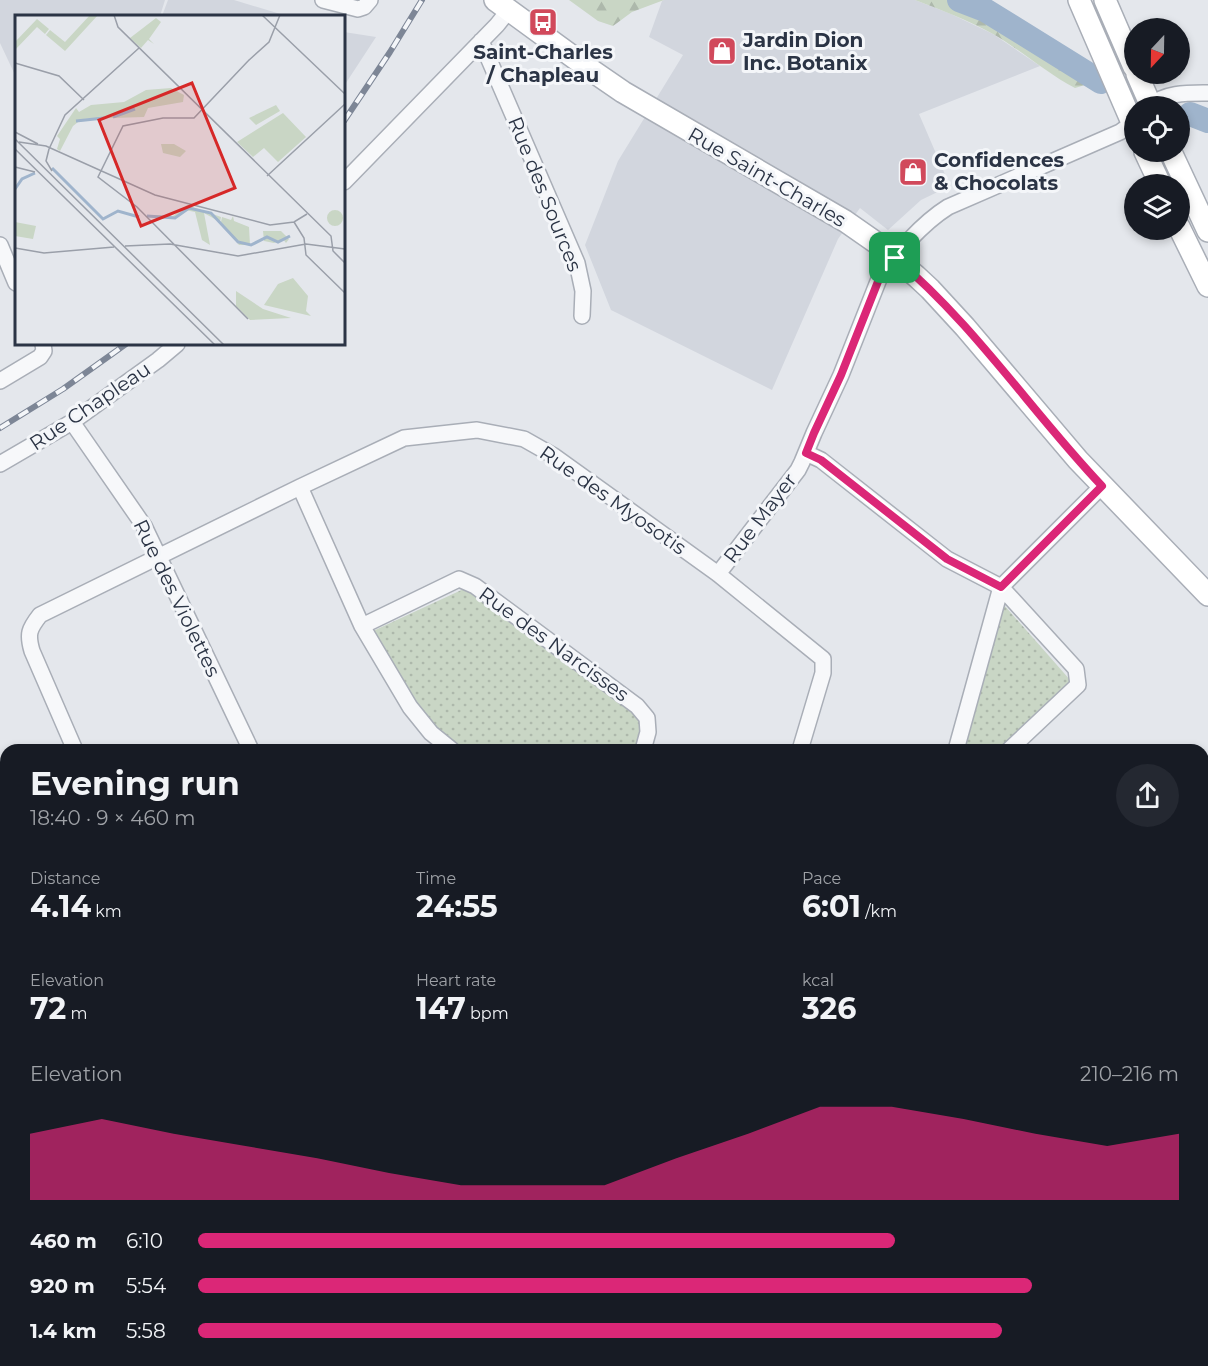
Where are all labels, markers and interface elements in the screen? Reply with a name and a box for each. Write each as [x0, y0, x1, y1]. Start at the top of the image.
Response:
bus stop icon: Saint-Charles / Chapleau [527, 6, 559, 38]
inset map [15, 15, 345, 345]
north arrow [1124, 18, 1190, 84]
map controls [1124, 18, 1190, 240]
place label: Jardin Dion Inc. Botanix [742, 28, 867, 75]
shop icon: Jardin Dion Inc. Botanix [706, 35, 738, 67]
place label: Saint-Charles / Chapleau [473, 40, 613, 87]
button: locate [1124, 96, 1190, 162]
street label: Rue des Sources [503, 113, 587, 275]
street label: Rue Saint-Charles [684, 122, 851, 232]
place label: Confidences & Chocolats [934, 148, 1065, 195]
shop icon: Confidences & Chocolats [897, 156, 929, 188]
button: layers [1124, 174, 1190, 240]
pin [869, 232, 920, 283]
icon: arrive [878, 241, 911, 274]
street label: Rue Chapleau [25, 357, 155, 455]
street label: Rue des Myosotis [535, 440, 691, 560]
street label: Rue Mayer [718, 468, 802, 568]
street label: Rue des Violettes [128, 515, 226, 681]
street label: Rue des Narcisses [474, 582, 634, 707]
text: Evening run [30, 763, 240, 803]
button: share [1116, 764, 1179, 827]
text: 18:40 · 9 × 460 m [30, 806, 195, 830]
text: Distance [30, 869, 100, 888]
text: Time [416, 869, 456, 888]
text: Pace [802, 869, 841, 888]
text: 4.14 [30, 888, 91, 925]
text: 24:55 [416, 888, 498, 925]
text: 6:01 [802, 888, 861, 925]
text: km [91, 902, 122, 921]
text: /km [861, 902, 897, 921]
text: Elevation [30, 971, 104, 990]
text: Heart rate [416, 971, 496, 990]
text: kcal [802, 971, 834, 990]
text: 72 [30, 990, 66, 1027]
text: 147 [416, 990, 466, 1027]
text: 326 [802, 990, 856, 1027]
text: m [66, 1004, 87, 1023]
text: bpm [466, 1004, 509, 1023]
text: Elevation [30, 1062, 122, 1086]
text: 210–216 m [1080, 1062, 1179, 1086]
text: 460 m [30, 1229, 97, 1253]
text: 6:10 [126, 1229, 163, 1253]
text: 920 m [30, 1274, 95, 1298]
text: 5:54 [126, 1274, 166, 1298]
text: 1.4 km [30, 1319, 97, 1343]
text: 5:58 [126, 1319, 166, 1343]

